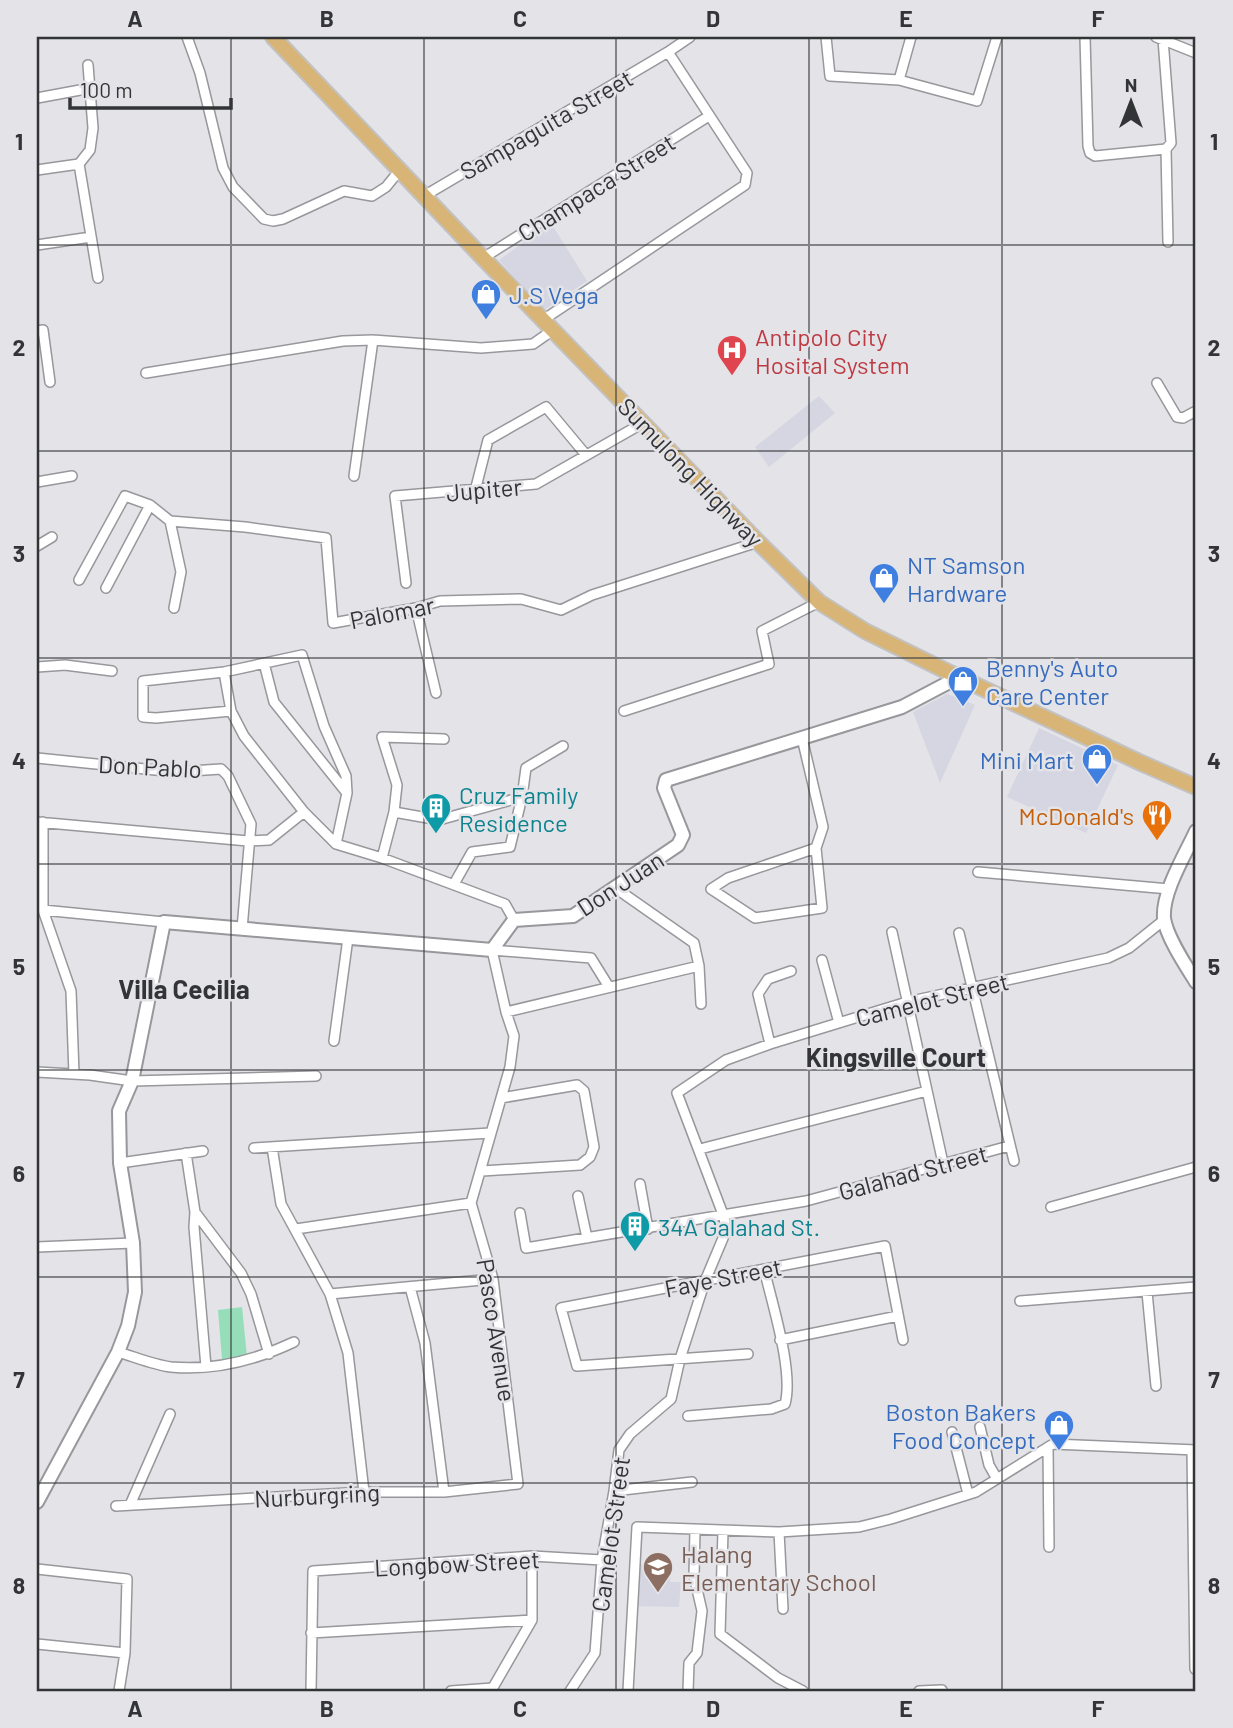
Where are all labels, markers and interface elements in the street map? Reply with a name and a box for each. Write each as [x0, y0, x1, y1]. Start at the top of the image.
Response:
text: A [127, 4, 143, 32]
text: B [320, 4, 334, 32]
text: C [513, 4, 527, 32]
text: D [706, 4, 720, 32]
text: E [899, 4, 913, 32]
text: F [1092, 4, 1105, 32]
street label: Sampaguita Street [454, 63, 638, 185]
scale bar [70, 66, 231, 110]
north arrow [1096, 66, 1166, 136]
text: N [1125, 73, 1137, 96]
text: 100 m [80, 77, 133, 102]
text: 1 [15, 127, 23, 155]
street label: Champaca Street [512, 127, 680, 247]
text: 1 [1210, 127, 1218, 155]
shop icon: J.S Vega [469, 277, 503, 321]
place label: J.S Vega [509, 280, 599, 309]
place label: Antipolo City Hosital System [755, 322, 910, 379]
text: 2 [13, 333, 25, 361]
hospital icon: Antipolo City Hosital System [715, 333, 749, 377]
text: 2 [1208, 333, 1220, 361]
street label: Sumulong Highway [612, 391, 770, 553]
street label: Jupiter [445, 471, 523, 507]
text: 3 [13, 539, 25, 567]
text: 3 [1208, 539, 1220, 567]
place label: NT Samson Hardware [907, 550, 1025, 607]
shop icon: NT Samson Hardware [867, 561, 901, 605]
street label: Palomar [347, 590, 437, 634]
place label: Benny's Auto Care Center [986, 653, 1118, 710]
shop icon: Benny's Auto Care Center [946, 664, 980, 708]
shop icon: Mini Mart [1080, 742, 1114, 786]
place label: Mini Mart [980, 745, 1074, 774]
text: 4 [12, 746, 26, 774]
text: 4 [1207, 746, 1221, 774]
street label: Don Pablo [97, 749, 203, 783]
place label: Cruz Family Residence [459, 780, 578, 837]
building icon: Cruz Family Residence [419, 791, 453, 835]
restaurant icon: McDonald's [1140, 798, 1174, 842]
place label: McDonald's [1019, 801, 1134, 830]
street label: Don Juan [571, 844, 669, 922]
text: 5 [13, 952, 25, 980]
text: 5 [1208, 952, 1220, 980]
street label: Camelot Street [852, 966, 1012, 1032]
district label: Villa Cecilia [118, 973, 250, 1004]
district label: Kingsville Court [806, 1041, 986, 1072]
street label: Galahad Street [835, 1138, 991, 1206]
text: 6 [13, 1159, 25, 1187]
text: 6 [1208, 1159, 1220, 1187]
building icon: 34A Galahad St. [618, 1209, 652, 1253]
place label: 34A Galahad St. [658, 1212, 820, 1241]
street label: Faye Street [662, 1251, 784, 1303]
street label: Pasco Avenue [471, 1256, 523, 1404]
text: 7 [13, 1365, 25, 1393]
text: 7 [1208, 1365, 1220, 1393]
place label: Boston Bakers Food Concept [885, 1397, 1036, 1454]
shop icon: Boston Bakers Food Concept [1042, 1408, 1076, 1452]
street label: Camelot Street [585, 1454, 635, 1614]
street label: Nurburgring [253, 1477, 381, 1513]
place label: Halang Elementary School [681, 1539, 876, 1596]
street label: Longbow Street [374, 1544, 540, 1582]
school or university icon: Halang Elementary School [641, 1550, 675, 1594]
text: 8 [13, 1571, 25, 1599]
text: 8 [1208, 1571, 1220, 1599]
text: A [127, 1694, 143, 1722]
text: B [320, 1694, 334, 1722]
text: C [513, 1694, 527, 1722]
text: D [706, 1694, 720, 1722]
text: E [899, 1694, 913, 1722]
text: F [1092, 1694, 1105, 1722]

